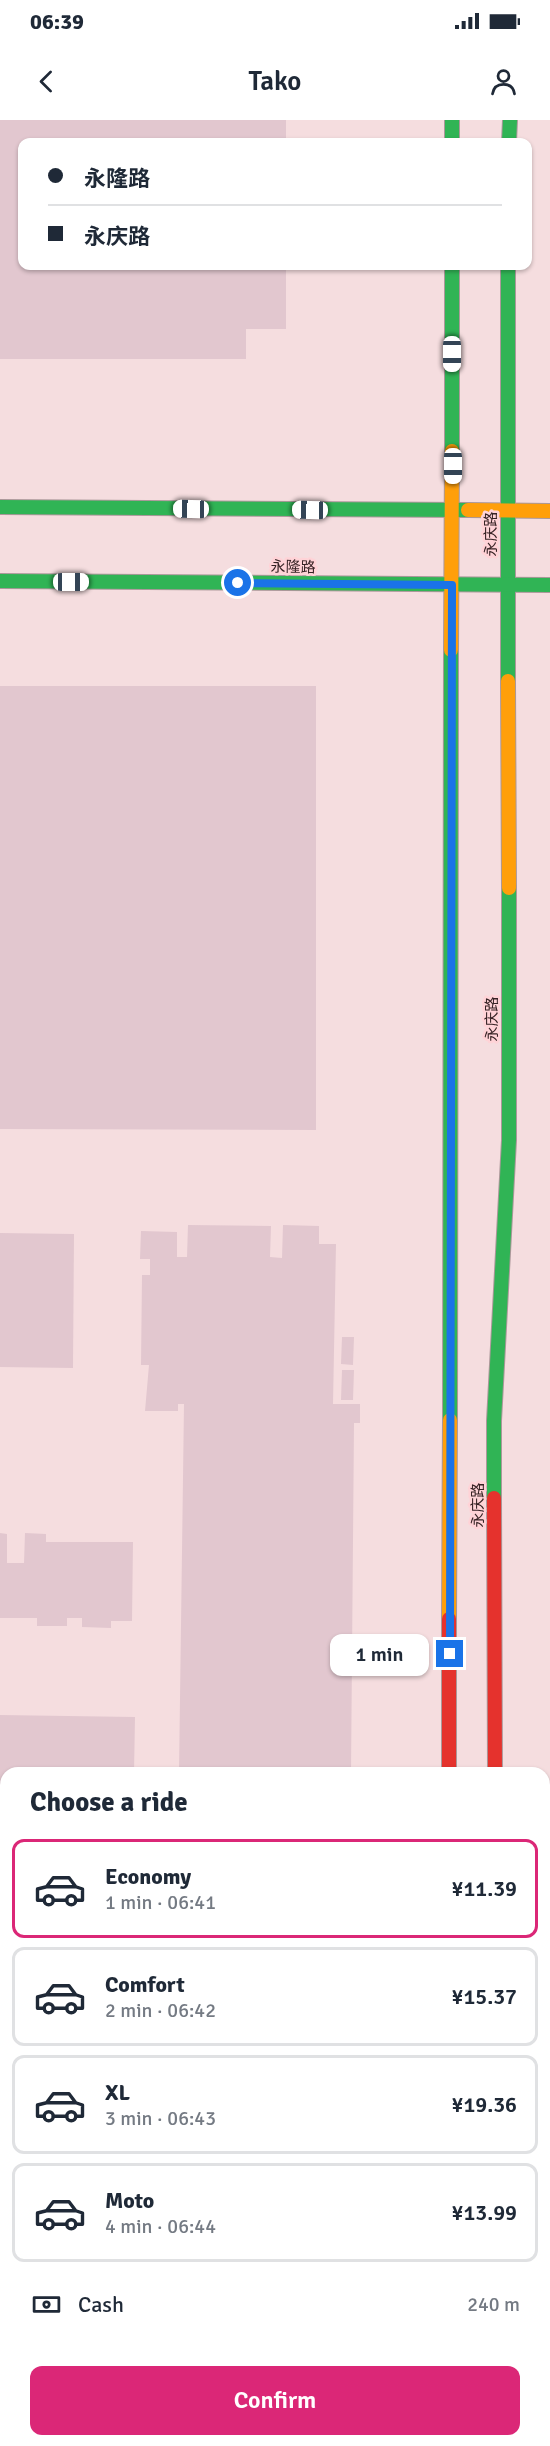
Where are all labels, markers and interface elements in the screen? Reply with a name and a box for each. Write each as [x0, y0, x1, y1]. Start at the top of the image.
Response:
text: 06:39 [30, 8, 84, 35]
icon: back [30, 65, 63, 98]
text: Tako [249, 65, 301, 98]
icon: person [487, 65, 520, 98]
text: 永隆路 [84, 165, 150, 192]
text: 永庆路 [84, 223, 150, 250]
car [443, 336, 461, 372]
car [444, 448, 462, 484]
car [173, 500, 209, 518]
car [292, 501, 328, 519]
street label: 永庆路 [482, 511, 500, 557]
street label: 永隆路 [270, 558, 316, 576]
route start [224, 569, 251, 596]
car [53, 573, 89, 591]
street label: 永庆路 [483, 996, 501, 1042]
street label: 永庆路 [469, 1482, 487, 1528]
callout: 1 min [330, 1633, 429, 1675]
route end [436, 1640, 463, 1667]
text: 1 min [356, 1642, 403, 1667]
text: Choose a ride [30, 1786, 188, 1819]
icon: car [33, 1862, 87, 1916]
text: Economy [105, 1863, 191, 1890]
text: ¥11.39 [452, 1875, 517, 1902]
text: 1 min · 06:41 [105, 1890, 216, 1915]
icon: car [33, 1970, 87, 2024]
text: Comfort [105, 1971, 185, 1998]
text: ¥15.37 [452, 1983, 517, 2010]
text: 2 min · 06:42 [105, 1998, 216, 2023]
icon: car [33, 2078, 87, 2132]
text: XL [105, 2079, 130, 2106]
text: ¥19.36 [452, 2091, 517, 2118]
text: 3 min · 06:43 [105, 2106, 216, 2131]
icon: car [33, 2186, 87, 2240]
text: Moto [105, 2187, 154, 2214]
text: ¥13.99 [452, 2199, 517, 2226]
text: 4 min · 06:44 [105, 2214, 216, 2239]
icon: cash [30, 2288, 63, 2321]
text: Cash [78, 2291, 124, 2318]
text: 240 m [467, 2292, 520, 2317]
button: Confirm [30, 2366, 520, 2435]

